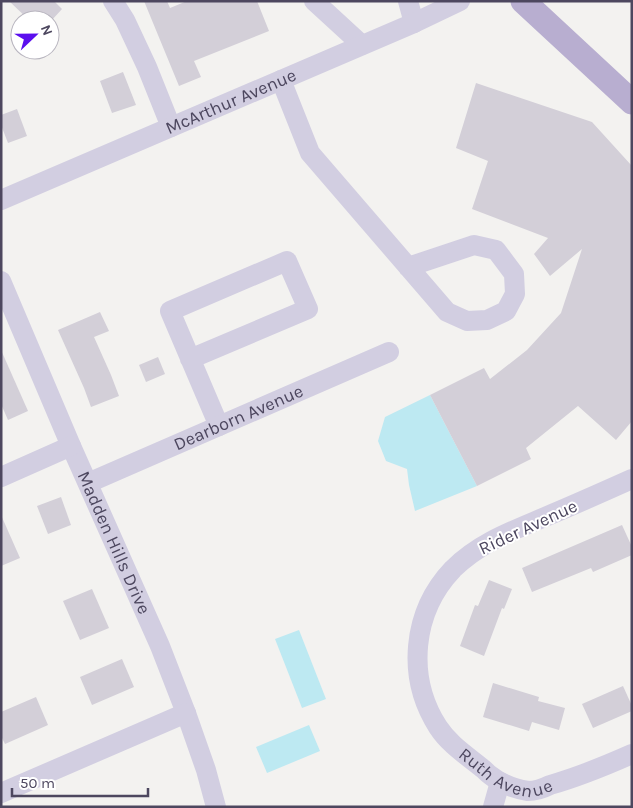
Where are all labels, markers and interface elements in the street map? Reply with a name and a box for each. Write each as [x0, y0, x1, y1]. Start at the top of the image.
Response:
north arrow [10, 10, 60, 60]
text: N [37, 22, 56, 38]
street label: McArthur Avenue [162, 64, 299, 139]
street label: Dearborn Avenue [170, 380, 307, 455]
street label: Madden Hills Drive [73, 468, 155, 618]
street label: Rider Avenue [475, 495, 581, 559]
street label: Ruth Avenue [454, 743, 556, 803]
scale bar [12, 766, 149, 798]
text: 50 m [20, 774, 55, 792]

